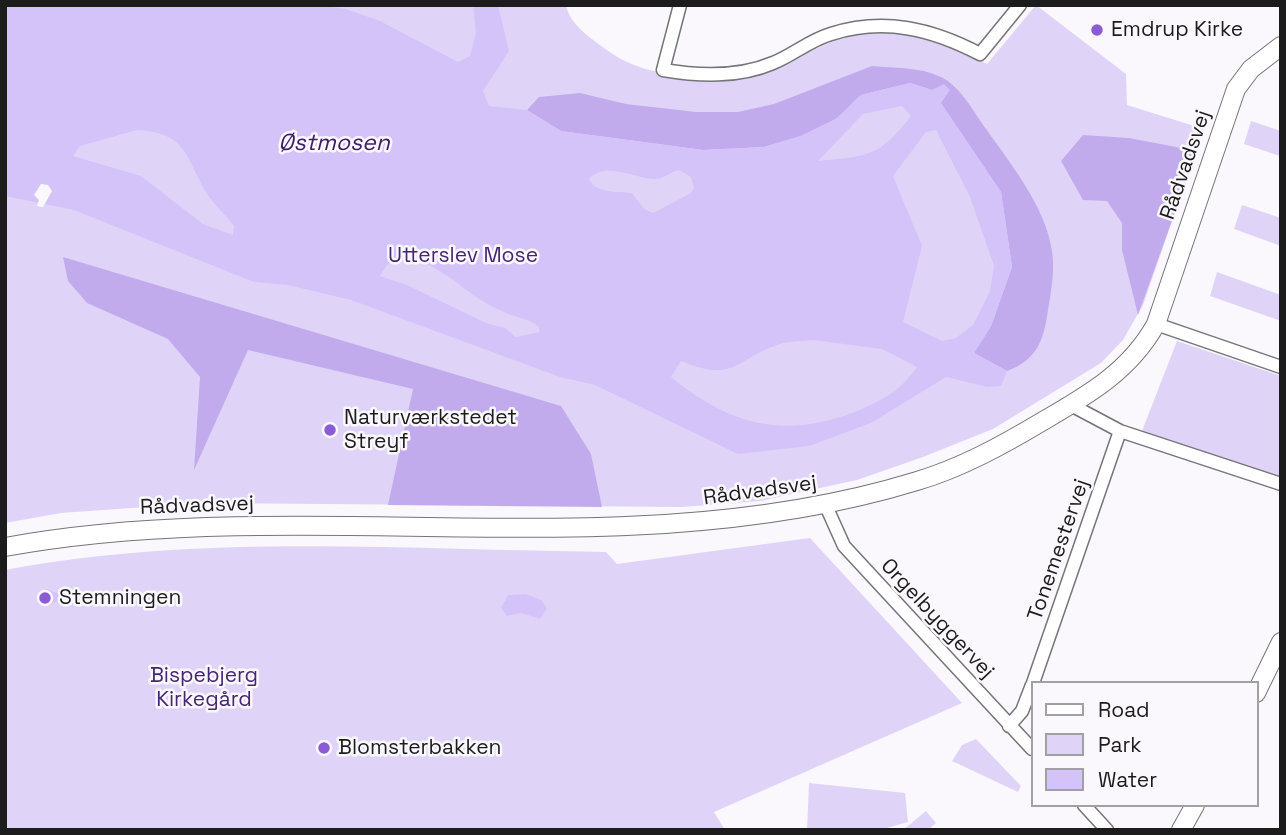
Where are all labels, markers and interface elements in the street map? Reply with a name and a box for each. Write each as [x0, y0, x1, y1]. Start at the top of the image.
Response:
place label: Emdrup Kirke [1111, 17, 1243, 43]
marker: Emdrup Kirke [1089, 22, 1105, 38]
street label: Rådvadsvej [1156, 107, 1216, 223]
water label: Østmosen [278, 130, 390, 158]
park label: Utterslev Mose [388, 243, 538, 269]
place label: Naturværkstedet Streyf [344, 405, 517, 455]
marker: Naturværkstedet Streyf [322, 422, 338, 438]
street label: Rådvadsvej [702, 471, 818, 511]
street label: Tonemestervej [1023, 476, 1095, 624]
street label: Rådvadsvej [140, 491, 254, 521]
street label: Orgelbyggervej [875, 554, 999, 684]
place label: Stemningen [59, 585, 181, 611]
marker: Stemningen [37, 590, 53, 606]
park label: Bispebjerg Kirkegård [150, 663, 258, 713]
legend [1030, 681, 1258, 807]
text: Road [1098, 696, 1150, 723]
text: Park [1098, 731, 1142, 758]
place label: Blomsterbakken [338, 735, 501, 761]
marker: Blomsterbakken [316, 740, 332, 756]
text: Water [1098, 766, 1157, 793]

